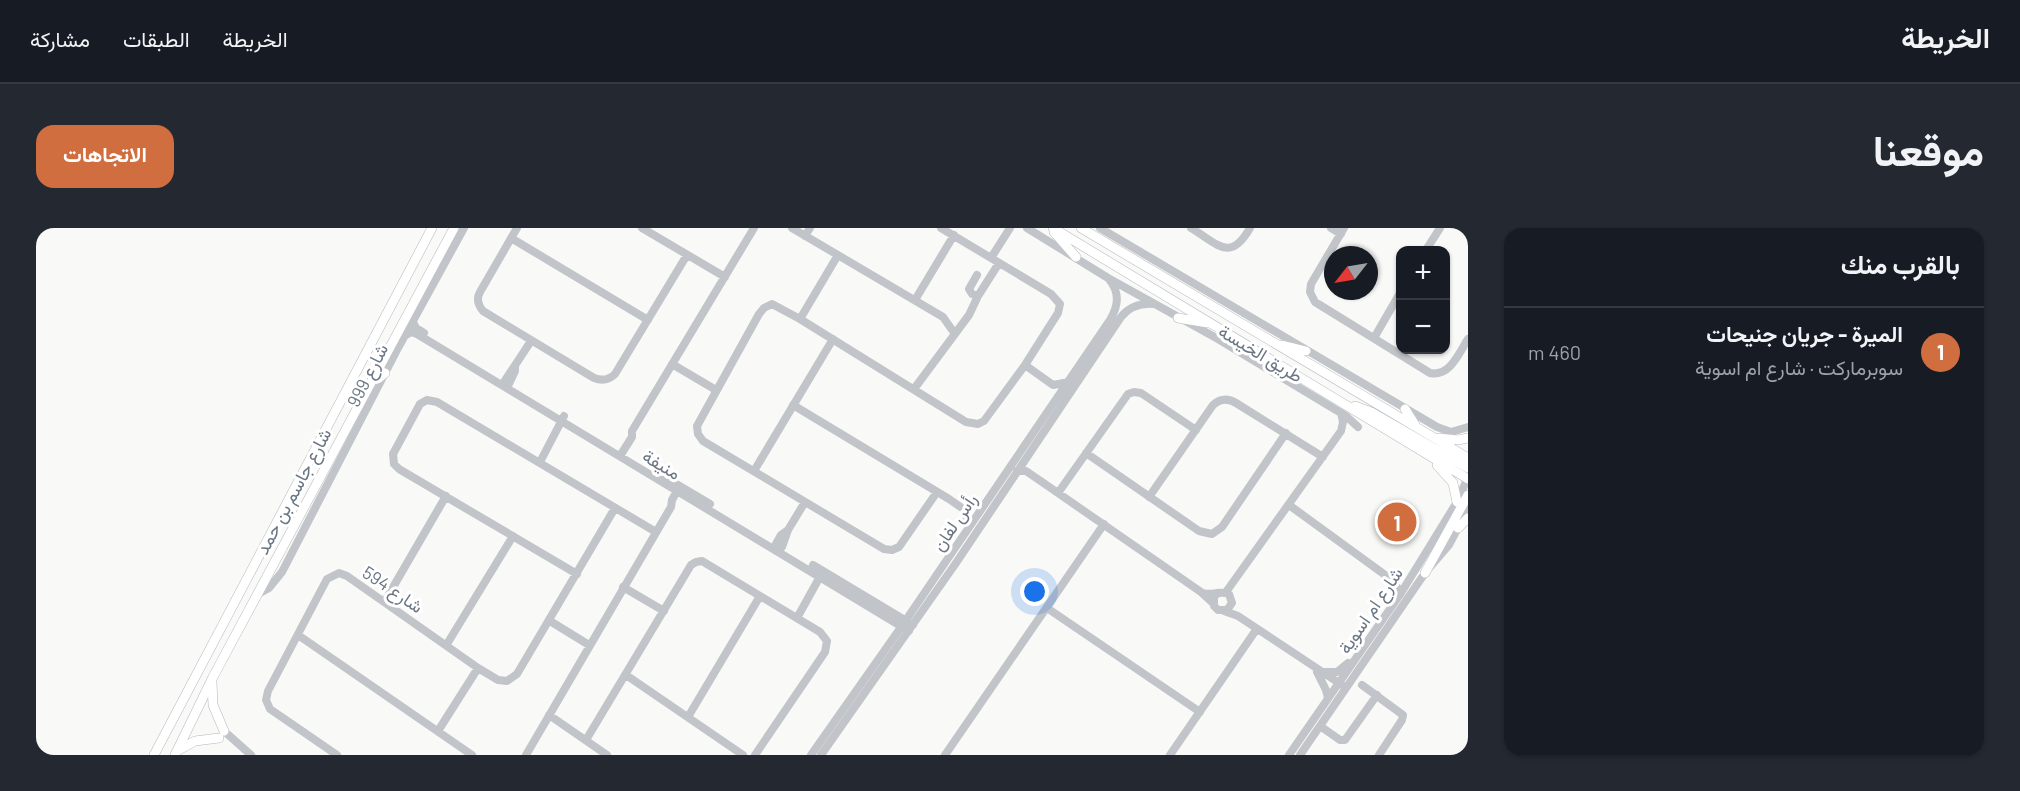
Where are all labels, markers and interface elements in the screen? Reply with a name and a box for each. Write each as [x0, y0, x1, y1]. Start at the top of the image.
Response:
text: الخريطة [1901, 20, 1990, 54]
text: مشاركة [30, 26, 90, 51]
text: الطبقات [123, 26, 190, 51]
text: الخريطة [223, 26, 288, 51]
text: موقعنا [1873, 124, 1984, 174]
button: الاتجاهات [36, 125, 174, 188]
north arrow [1324, 246, 1378, 300]
map controls [1396, 246, 1450, 354]
button: + [1396, 246, 1450, 300]
text: بالقرب منك [1841, 248, 1960, 279]
button: − [1396, 300, 1450, 354]
street label: طريق الخيسة [1214, 319, 1307, 388]
text: الميرة - جريان جنيحات [1706, 320, 1903, 346]
street label: شارع 999 [342, 340, 394, 411]
text: 460 m [1528, 340, 1581, 364]
text: 1 [1937, 340, 1944, 364]
text: سوبرماركت · شارع ام اسوية [1695, 355, 1903, 379]
street label: شارع جاسم بن حمد [251, 424, 337, 559]
street label: منيفة [639, 444, 685, 484]
street label: رأس لفان [927, 489, 982, 556]
pin: 1 [1378, 500, 1416, 544]
street label: شارع 594 [357, 561, 427, 619]
street label: شارع ام اسوية [1333, 563, 1409, 659]
your location [1020, 577, 1049, 606]

